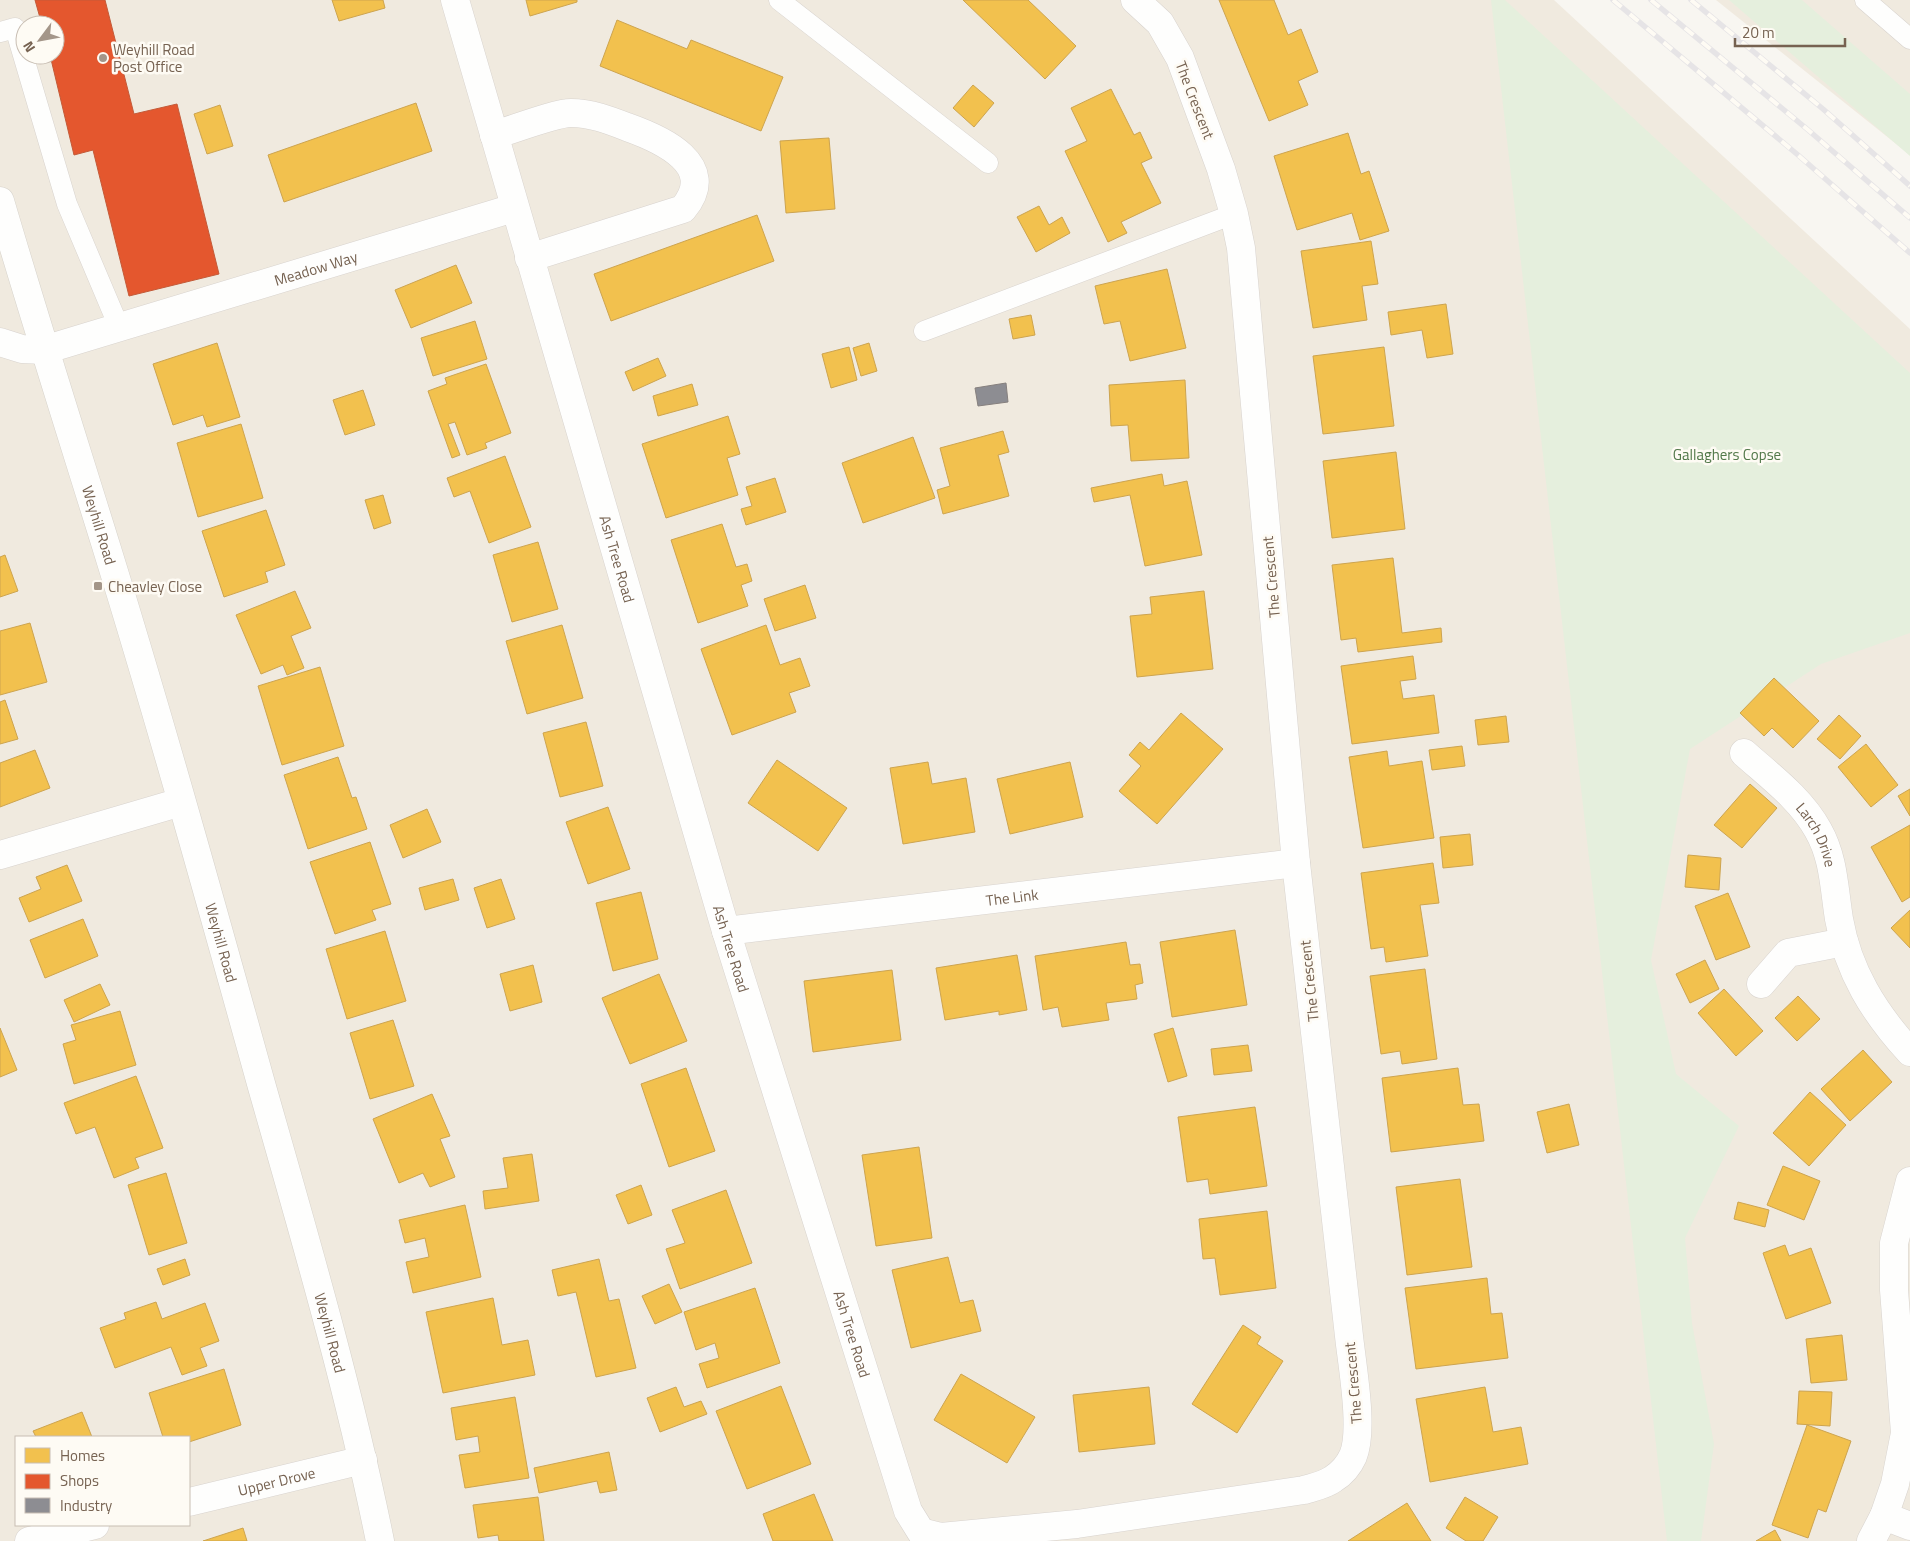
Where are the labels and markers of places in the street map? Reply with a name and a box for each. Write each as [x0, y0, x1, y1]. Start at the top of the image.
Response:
place label: Weyhill Road Post Office [113, 38, 195, 78]
marker: Weyhill Road Post Office [97, 52, 109, 64]
place label: Cheavley Close [108, 575, 202, 598]
marker: Cheavley Close [92, 580, 104, 592]

